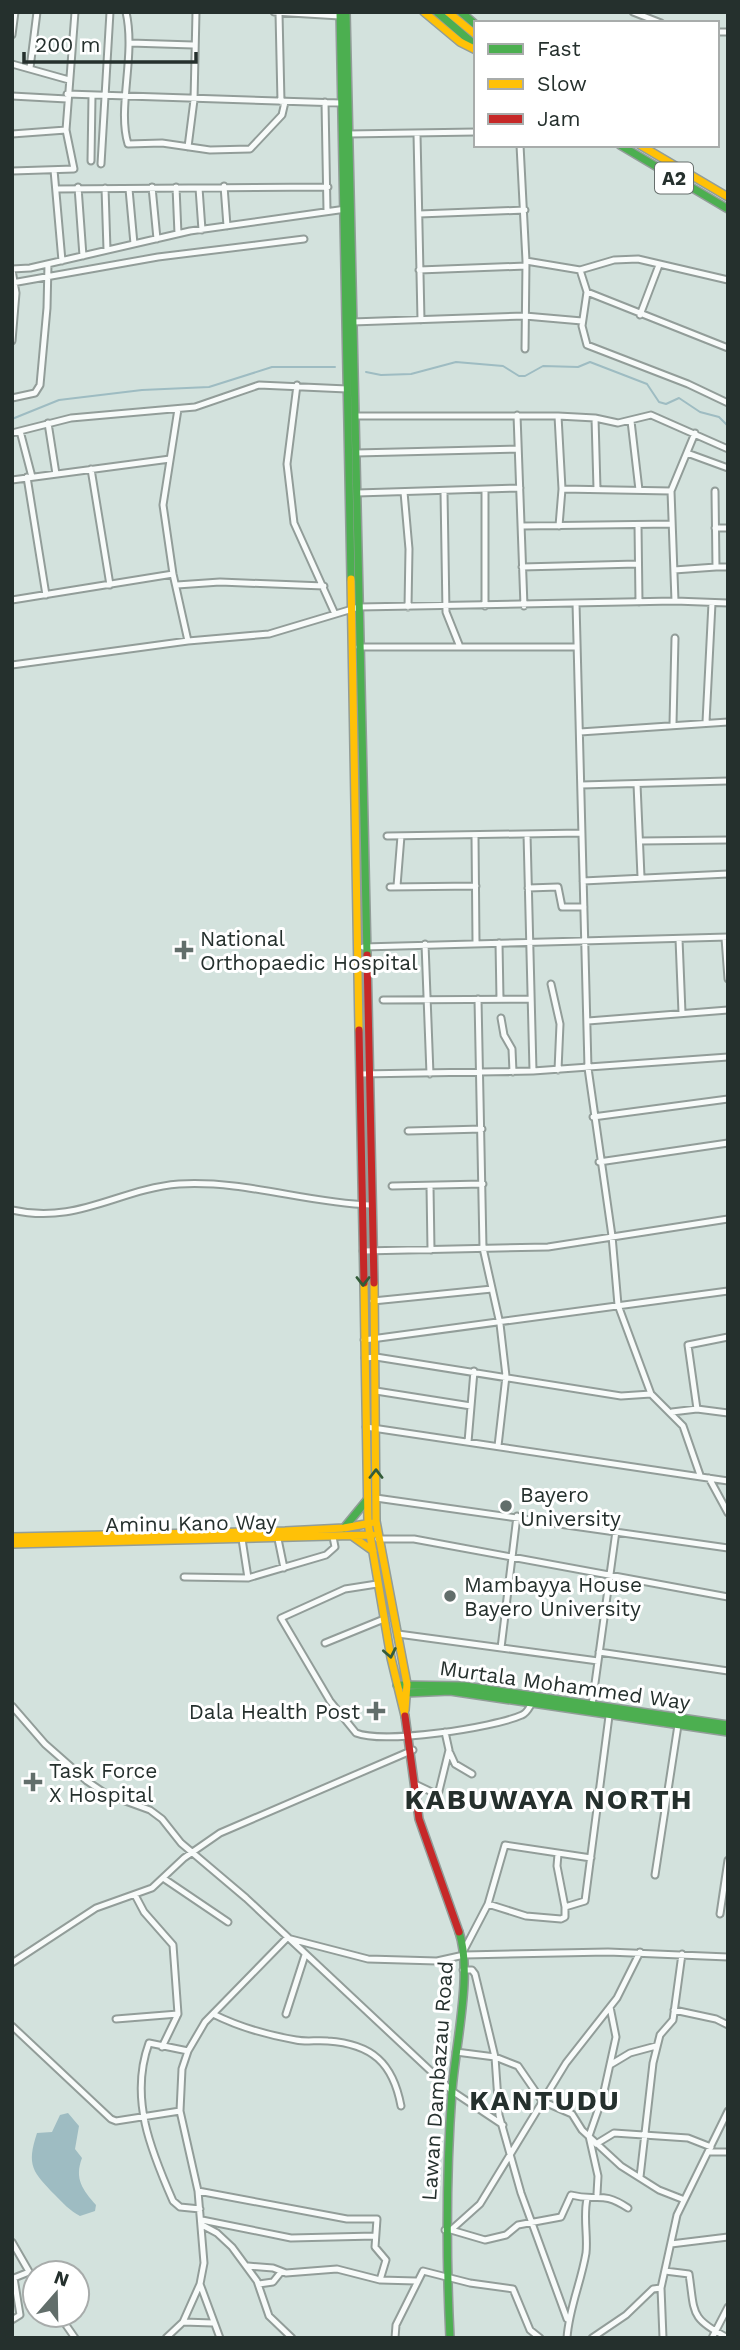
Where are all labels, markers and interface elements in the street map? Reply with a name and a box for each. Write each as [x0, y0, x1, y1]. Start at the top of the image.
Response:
scale bar [24, 21, 196, 65]
legend [474, 21, 719, 147]
text: 200 m [35, 32, 101, 57]
text: Fast [537, 36, 581, 61]
text: Slow [537, 71, 587, 96]
text: Jam [537, 106, 580, 131]
road number: A2 [655, 162, 693, 194]
place label: National Orthopaedic Hospital [200, 926, 418, 975]
marker: National Orthopaedic Hospital [174, 940, 194, 960]
one-way arrow [355, 1276, 371, 1286]
one-way arrow [368, 1468, 384, 1479]
place label: Bayero University [520, 1482, 621, 1531]
marker: Bayero University [498, 1498, 514, 1514]
street label: Aminu Kano Way [105, 1509, 277, 1537]
place label: Mambayya House Bayero University [464, 1572, 642, 1621]
marker: Mambayya House Bayero University [442, 1588, 458, 1604]
one-way arrow [382, 1647, 397, 1659]
street label: Murtala Mohammed Way [438, 1655, 692, 1715]
place label: Dala Health Post [189, 1699, 360, 1724]
marker: Dala Health Post [366, 1701, 386, 1721]
place label: Task Force X Hospital [49, 1758, 158, 1807]
marker: Task Force X Hospital [23, 1772, 43, 1792]
district label: KABUWAYA NORTH [404, 1783, 694, 1816]
street label: Lawan Dambazau Road [416, 1960, 458, 2202]
district label: KANTUDU [469, 2084, 621, 2117]
north arrow [21, 2259, 91, 2329]
text: N [51, 2265, 72, 2292]

